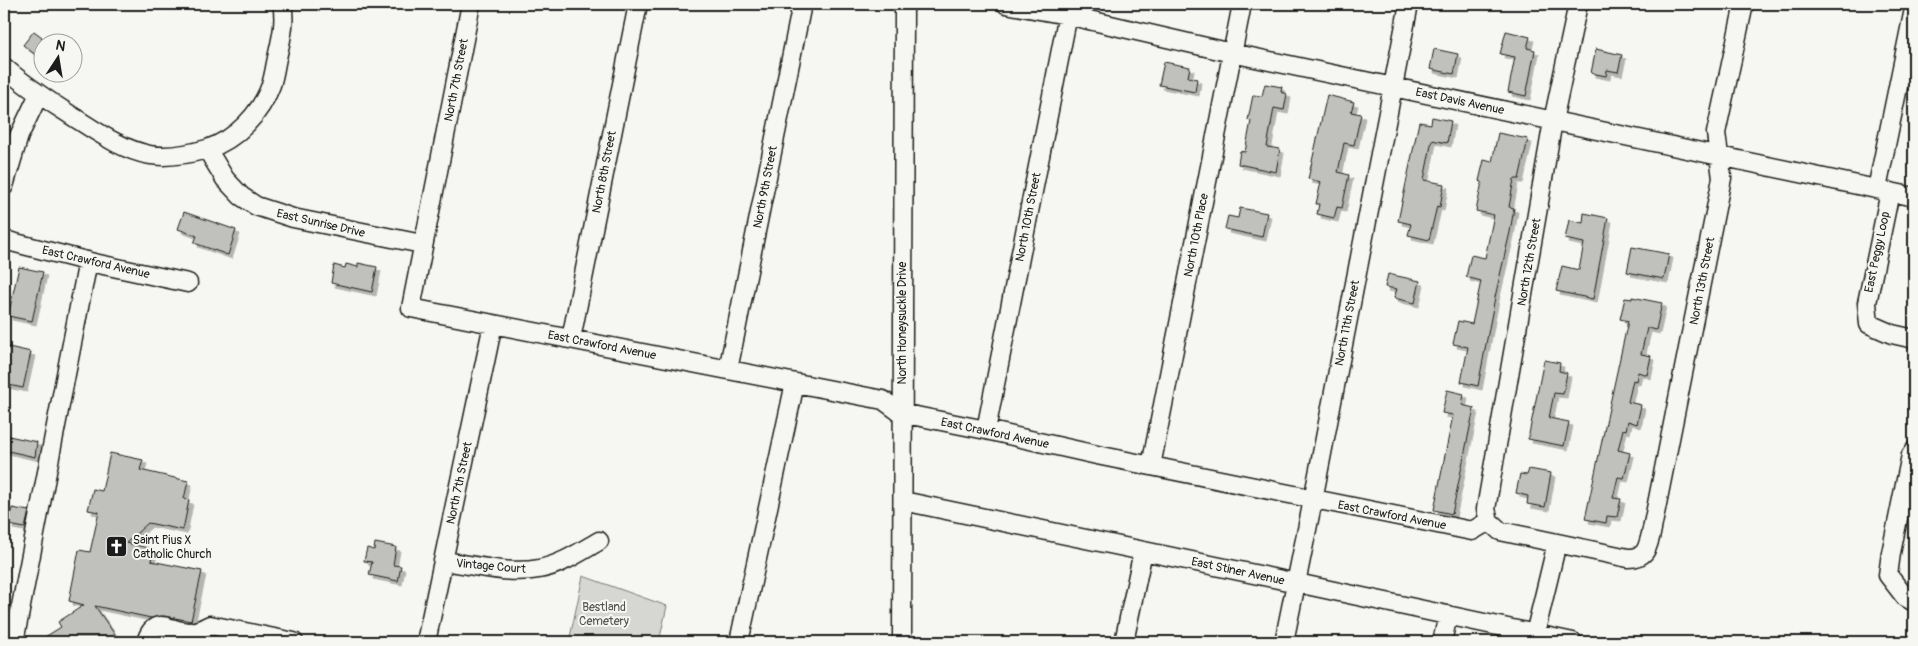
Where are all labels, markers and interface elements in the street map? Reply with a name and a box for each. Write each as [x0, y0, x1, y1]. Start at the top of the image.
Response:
north arrow [32, 32, 82, 82]
text: N [54, 36, 67, 55]
street label: North 7th Street [441, 37, 472, 123]
street label: East Davis Avenue [1414, 85, 1506, 118]
street label: North 8th Street [589, 129, 620, 215]
street label: North 9th Street [750, 144, 781, 230]
street label: North 10th Street [1013, 171, 1045, 263]
street label: North 10th Place [1181, 192, 1212, 278]
street label: East Sunrise Drive [275, 206, 367, 241]
street label: East Peggy Loop [1862, 210, 1893, 294]
street label: North 12th Street [1514, 217, 1545, 307]
street label: North 13th Street [1687, 236, 1718, 326]
street label: East Crawford Avenue [41, 243, 151, 282]
street label: North Honeysuckle Drive [895, 261, 910, 384]
street label: North 11th Street [1332, 279, 1363, 367]
street label: East Crawford Avenue [546, 328, 657, 363]
street label: East Crawford Avenue [940, 415, 1050, 452]
street label: North 7th Street [443, 440, 476, 526]
street label: East Crawford Avenue [1336, 498, 1447, 533]
place label: Saint Pius X Catholic Church [133, 533, 212, 562]
church icon: Saint Pius X Catholic Church [105, 535, 129, 559]
street label: East Stiner Avenue [1190, 554, 1286, 589]
street label: Vintage Court [456, 556, 527, 577]
park label: Bestland Cemetery [579, 600, 629, 629]

